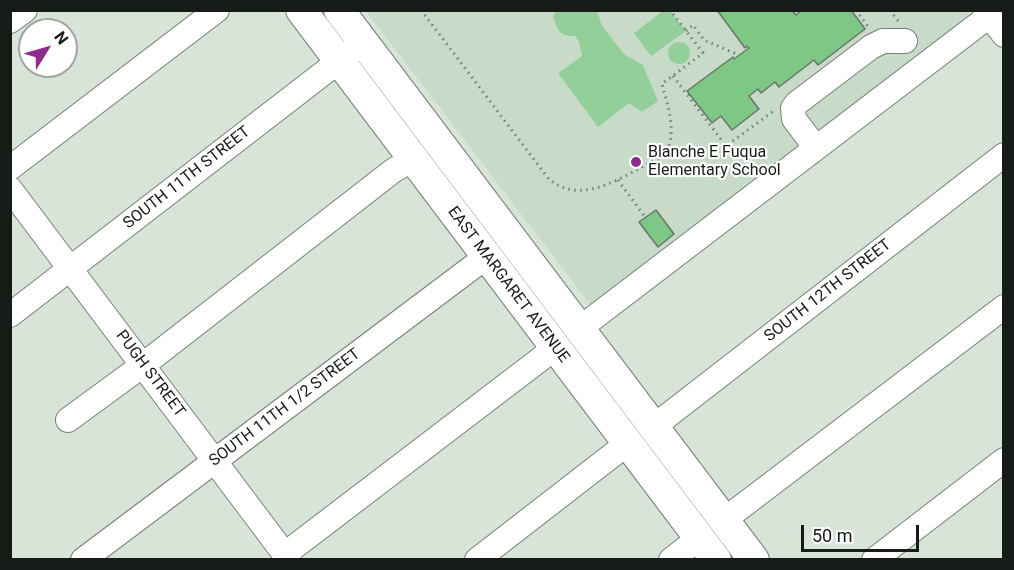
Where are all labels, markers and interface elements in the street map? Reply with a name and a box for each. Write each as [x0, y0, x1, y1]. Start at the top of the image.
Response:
north arrow [18, 18, 78, 78]
text: N [50, 28, 72, 48]
street label: SOUTH 11TH STREET [120, 123, 254, 233]
place label: Blanche E Fuqua Elementary School [648, 143, 781, 181]
marker: Blanche E Fuqua Elementary School [629, 155, 643, 169]
street label: EAST MARGARET AVENUE [443, 203, 573, 367]
street label: SOUTH 12TH STREET [761, 236, 895, 346]
street label: PUGH STREET [111, 327, 189, 421]
street label: SOUTH 11TH 1/2 STREET [206, 345, 364, 471]
scale bar [804, 513, 922, 551]
text: 50 m [812, 525, 852, 546]

